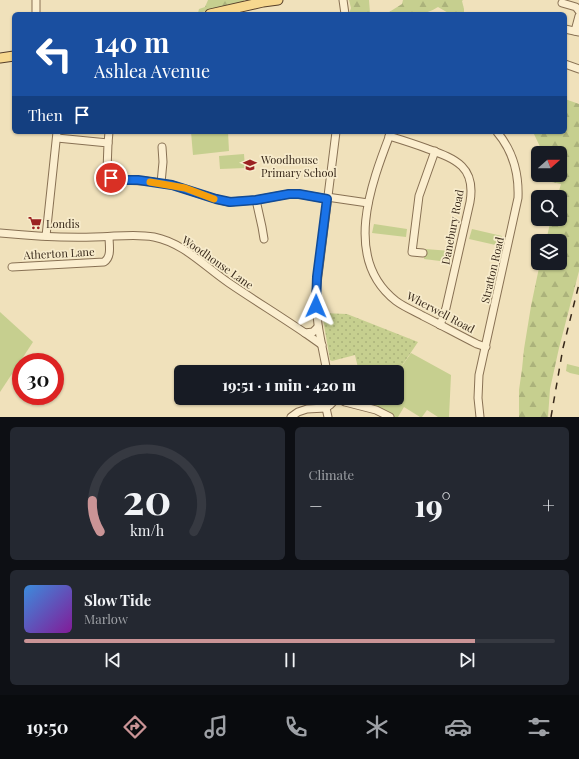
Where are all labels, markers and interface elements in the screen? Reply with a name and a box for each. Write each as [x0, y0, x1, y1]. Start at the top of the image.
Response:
text: 140 m [94, 23, 169, 60]
icon: left [28, 28, 80, 80]
text: Ashlea Avenue [94, 59, 210, 83]
icon: arrive [71, 104, 93, 126]
text: Then [28, 105, 63, 125]
north arrow [531, 146, 567, 182]
map controls [531, 146, 567, 270]
place label: Woodhouse Primary School [260, 152, 337, 180]
school or university icon: Woodhouse Primary School [242, 157, 258, 173]
pin [94, 161, 128, 195]
icon: arrive [100, 167, 122, 189]
street label: Danebury Road [437, 188, 467, 266]
button: search [531, 190, 567, 226]
supermarket icon: Londis [27, 215, 43, 231]
place label: Londis [46, 216, 80, 231]
street label: Woodhouse Lane [179, 231, 257, 292]
button: layers [531, 234, 567, 270]
street label: Stratton Road [477, 235, 507, 305]
street label: Atherton Lane [22, 244, 95, 262]
position arrow [295, 285, 337, 327]
street label: Wherwell Road [404, 287, 478, 336]
speed limit sign: 30 [12, 353, 64, 405]
text: 19:51 · 1 min · 420 m [222, 375, 356, 395]
text: Climate [309, 466, 354, 483]
text: 20 [123, 469, 172, 524]
text: 19° [414, 485, 451, 525]
text: − [309, 490, 323, 520]
text: + [542, 490, 555, 520]
text: km/h [130, 520, 165, 539]
text: Slow Tide [84, 590, 151, 610]
text: Marlow [84, 610, 128, 627]
icon: previous [102, 649, 124, 671]
icon: pause [279, 649, 301, 671]
icon: next [456, 649, 478, 671]
icon: directions [121, 713, 149, 741]
icon: music [202, 713, 230, 741]
icon: phone [282, 713, 310, 741]
icon: climate [363, 713, 391, 741]
icon: car [444, 713, 472, 741]
icon: filters [525, 713, 553, 741]
text: 19:50 [26, 715, 68, 739]

